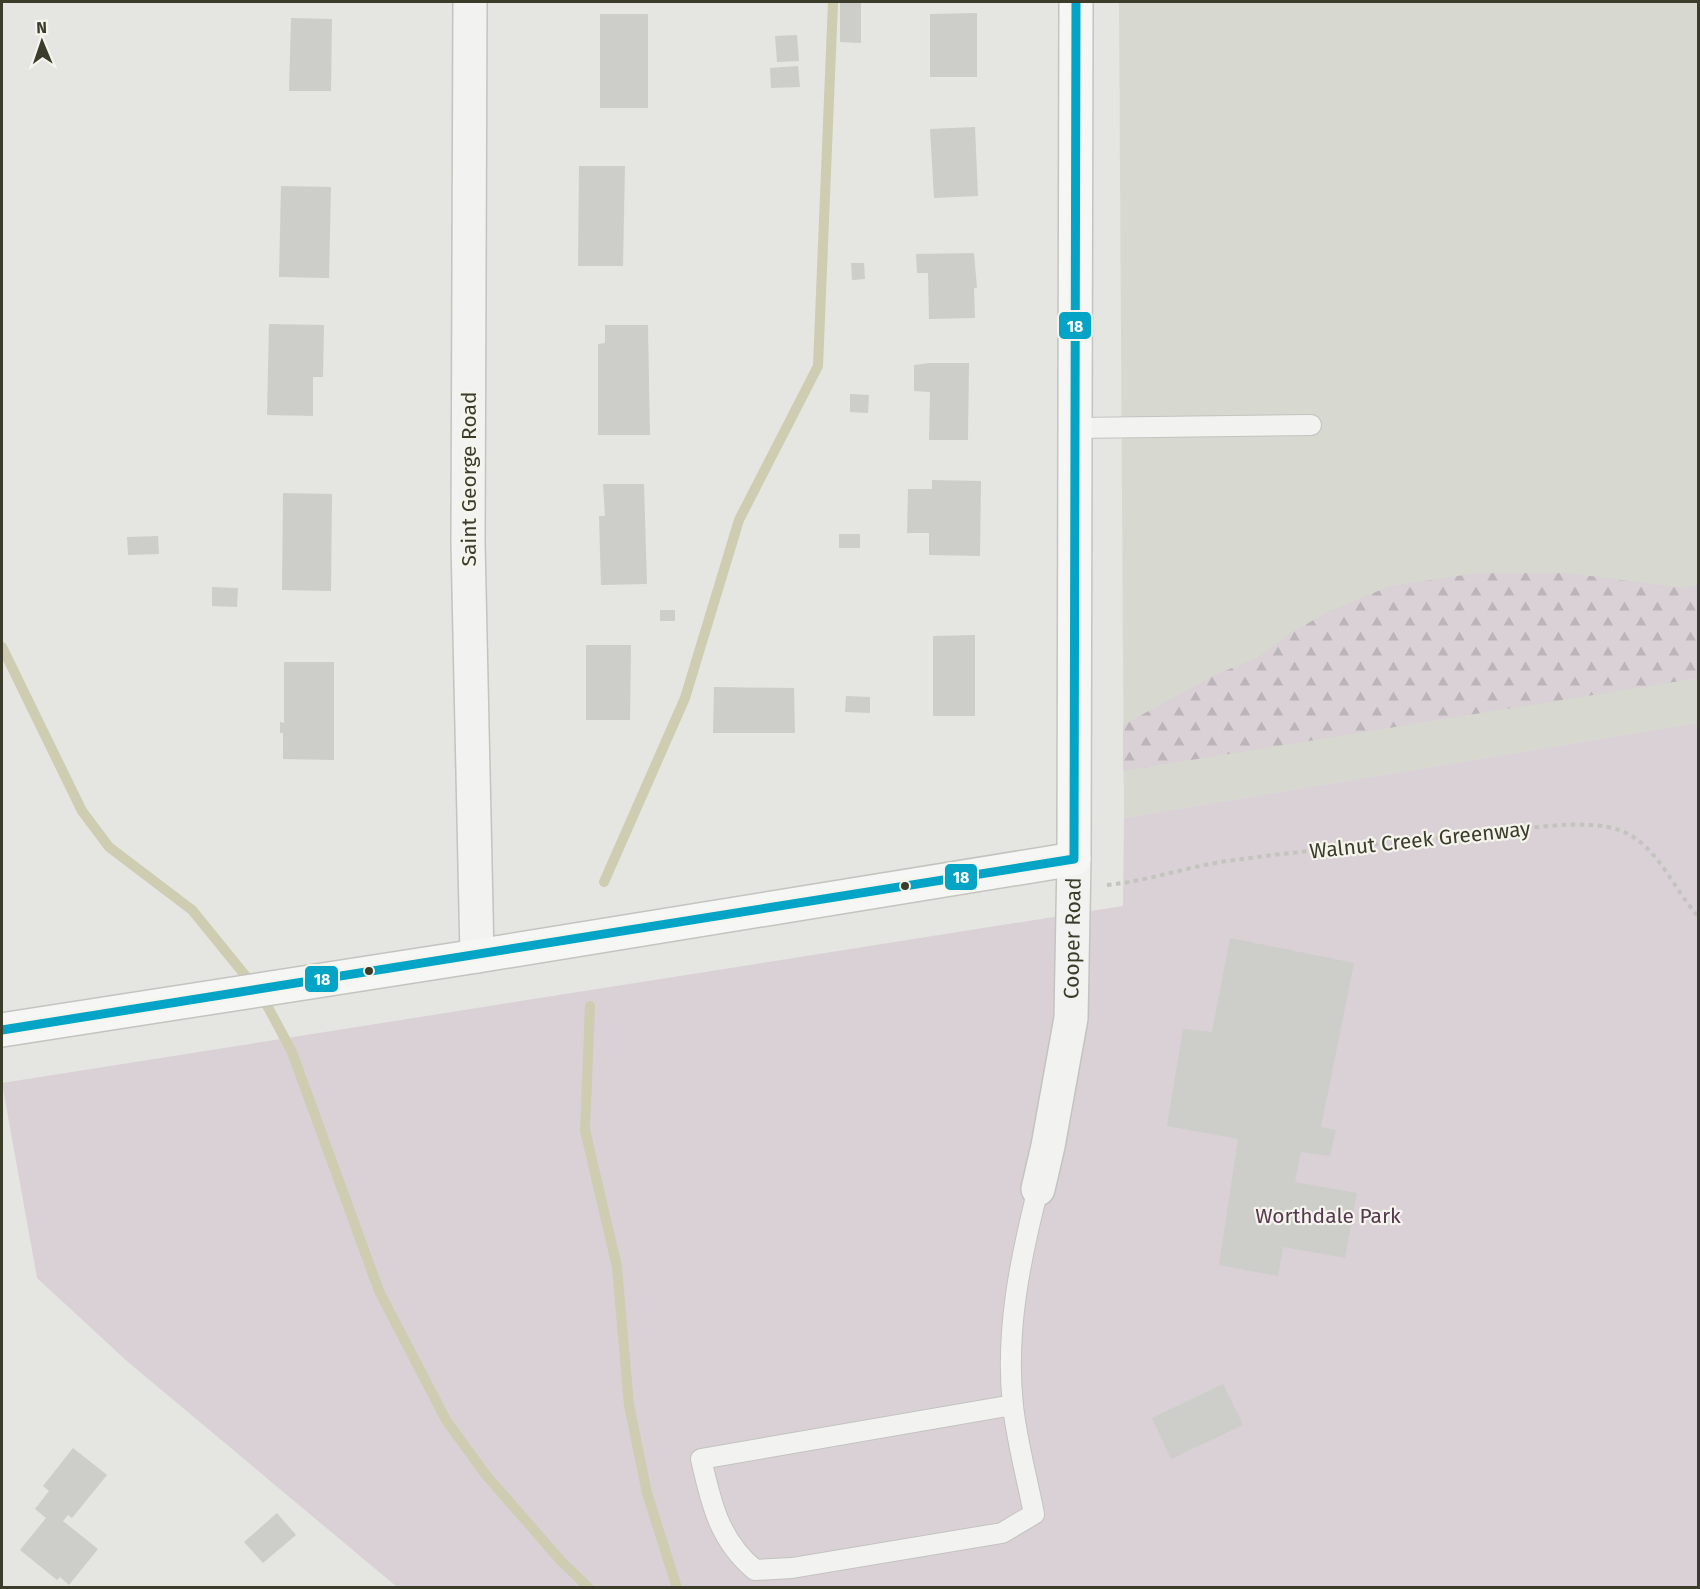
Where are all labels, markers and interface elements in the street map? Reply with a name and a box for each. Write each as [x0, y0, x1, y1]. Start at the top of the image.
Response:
north arrow [12, 12, 72, 72]
text: N [36, 18, 47, 37]
line badge: 18 [1058, 311, 1092, 340]
text: 18 [1067, 317, 1083, 336]
street label: Saint George Road [456, 391, 482, 567]
street label: Walnut Creek Greenway [1308, 815, 1532, 865]
line badge: 18 [944, 863, 978, 891]
text: 18 [953, 868, 969, 887]
street label: Cooper Road [1058, 877, 1087, 999]
unlabelled marker [899, 880, 911, 892]
line badge: 18 [304, 965, 339, 993]
unlabelled marker [363, 965, 375, 977]
text: 18 [314, 970, 330, 989]
park label: Worthdale Park [1255, 1203, 1401, 1229]

